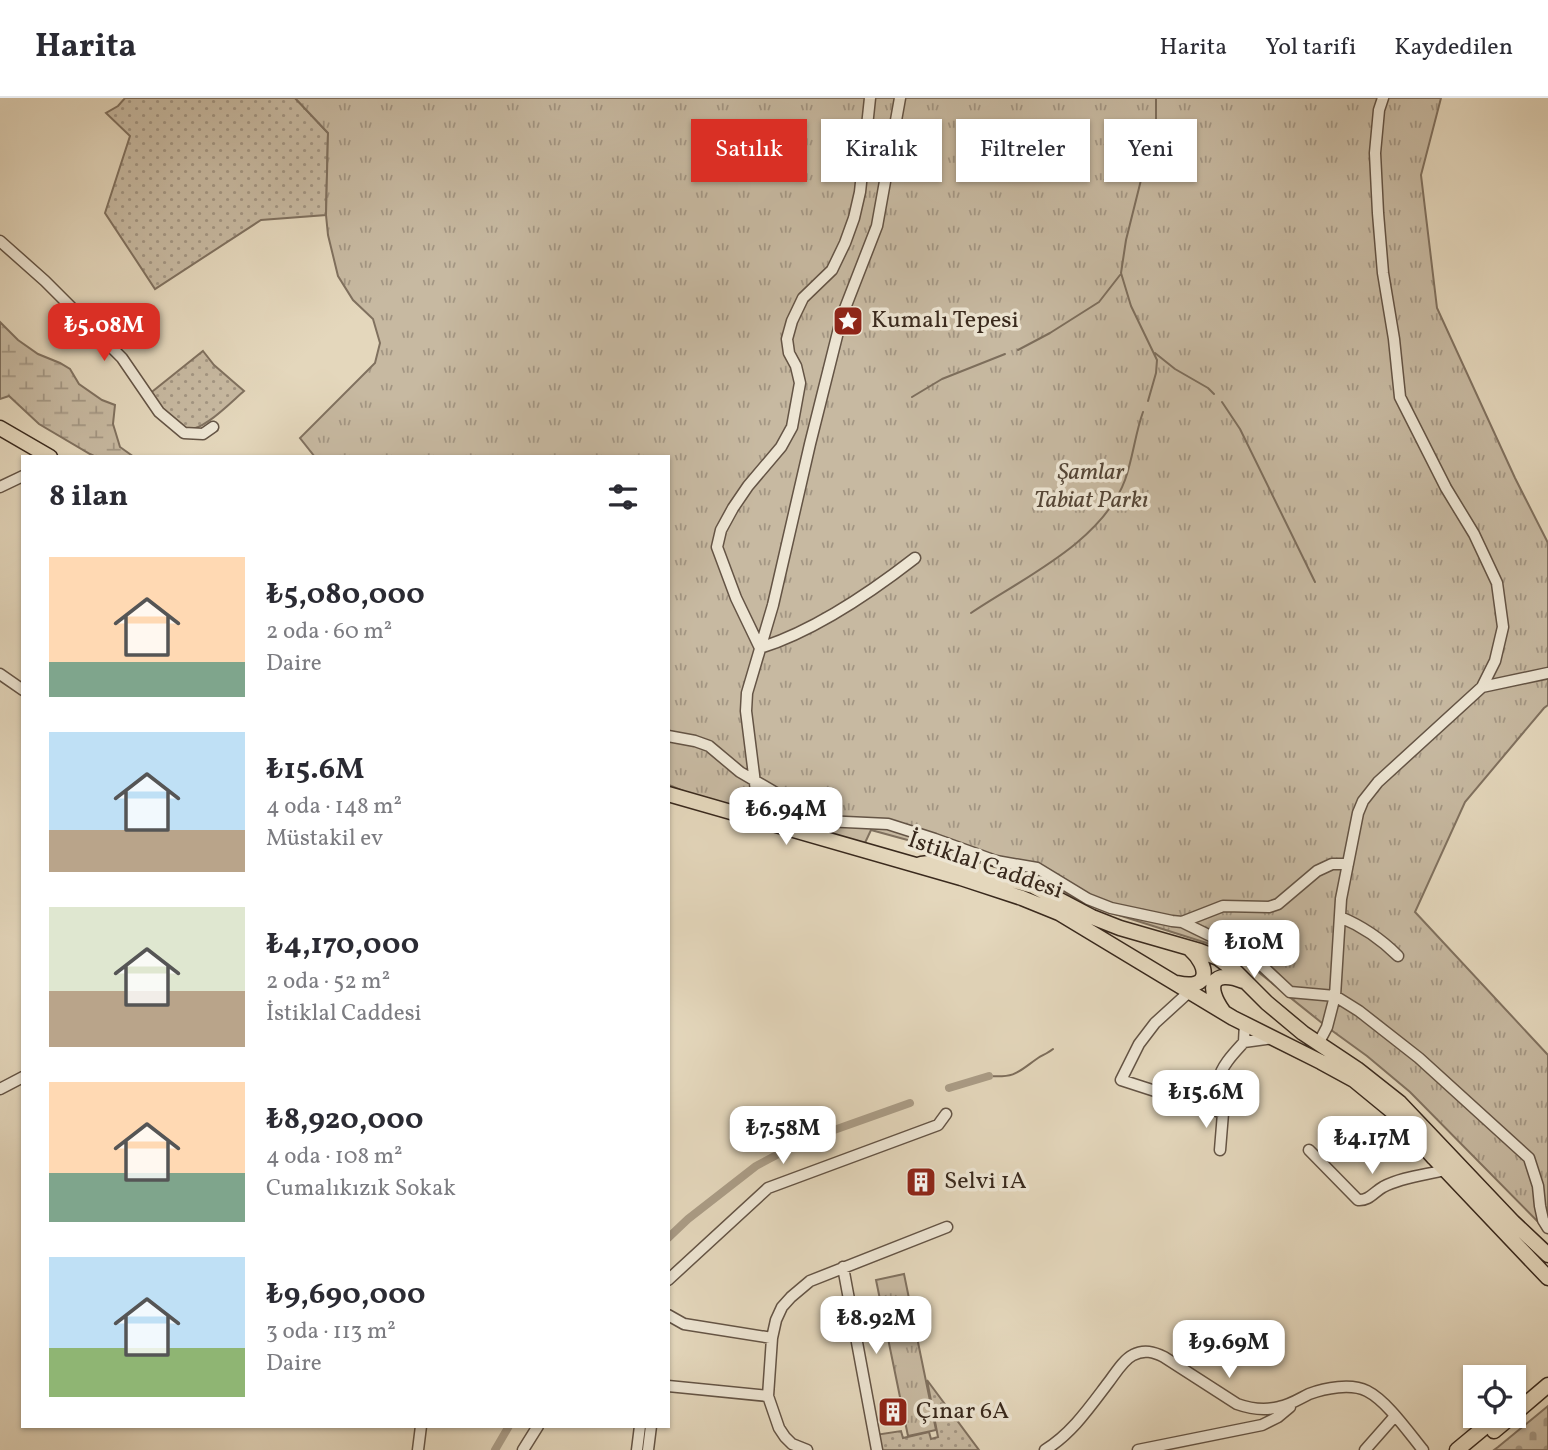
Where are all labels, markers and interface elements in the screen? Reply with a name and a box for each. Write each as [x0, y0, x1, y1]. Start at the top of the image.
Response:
text: Harita [35, 25, 136, 71]
text: Harita [1160, 31, 1227, 65]
text: Yol tarifi [1265, 31, 1356, 65]
text: Kaydedilen [1394, 31, 1513, 65]
chip: Satılık [691, 119, 807, 182]
chip: Kiralık [821, 119, 942, 182]
chip: Filtreler [956, 119, 1090, 182]
chip: Yeni [1104, 119, 1197, 182]
pin: ₺5.08M [47, 303, 161, 363]
place icon: Kumalı Tepesi [831, 304, 865, 338]
place label: Kumalı Tepesi [871, 304, 1019, 338]
text: ₺5.08M [64, 310, 144, 342]
park label: Şamlar Tabiat Parkı [1034, 456, 1148, 518]
text: 8 ilan [49, 476, 128, 518]
icon: filters [604, 478, 642, 516]
text: ₺5,080,000 [266, 574, 425, 616]
icon: home [105, 585, 189, 669]
text: 2 oda · 60 m² [266, 616, 392, 648]
text: Daire [266, 648, 322, 680]
text: ₺15.6M [266, 749, 364, 791]
icon: home [105, 760, 189, 844]
pin: ₺6.94M [729, 788, 843, 847]
text: 4 oda · 148 m² [266, 791, 402, 823]
text: ₺6.94M [745, 794, 827, 826]
text: Müstakil ev [266, 823, 383, 855]
street label: İstiklal Caddesi [903, 824, 1067, 908]
pin: ₺10M [1213, 920, 1295, 980]
text: ₺4,170,000 [266, 924, 419, 966]
text: ₺10M [1224, 927, 1284, 959]
icon: home [105, 935, 189, 1019]
text: 2 oda · 52 m² [266, 966, 390, 998]
text: İstiklal Caddesi [266, 998, 421, 1030]
pin: ₺15.6M [1149, 1070, 1263, 1130]
text: ₺15.6M [1168, 1077, 1244, 1109]
text: ₺8,920,000 [266, 1099, 424, 1141]
pin: ₺7.58M [726, 1107, 840, 1166]
icon: home [105, 1110, 189, 1194]
text: ₺7.58M [746, 1113, 820, 1145]
pin: ₺4.17M [1315, 1116, 1429, 1176]
text: ₺4.17M [1334, 1123, 1410, 1155]
text: 4 oda · 108 m² [266, 1141, 403, 1173]
building icon: Selvi 1A [904, 1165, 938, 1199]
place label: Selvi 1A [944, 1165, 1027, 1199]
text: Cumalıkızık Sokak [266, 1173, 456, 1205]
text: ₺9,690,000 [266, 1274, 425, 1316]
icon: home [105, 1285, 189, 1369]
pin: ₺8.92M [819, 1296, 933, 1356]
text: ₺8.92M [836, 1303, 916, 1335]
text: 3 oda · 113 m² [266, 1316, 396, 1348]
pin: ₺9.69M [1172, 1320, 1286, 1380]
text: ₺9.69M [1189, 1327, 1269, 1359]
text: Daire [266, 1348, 322, 1380]
map controls [1463, 1365, 1526, 1428]
button: locate [1463, 1365, 1526, 1428]
building icon: Çınar 6A [876, 1395, 910, 1429]
place label: Çınar 6A [916, 1395, 1009, 1429]

